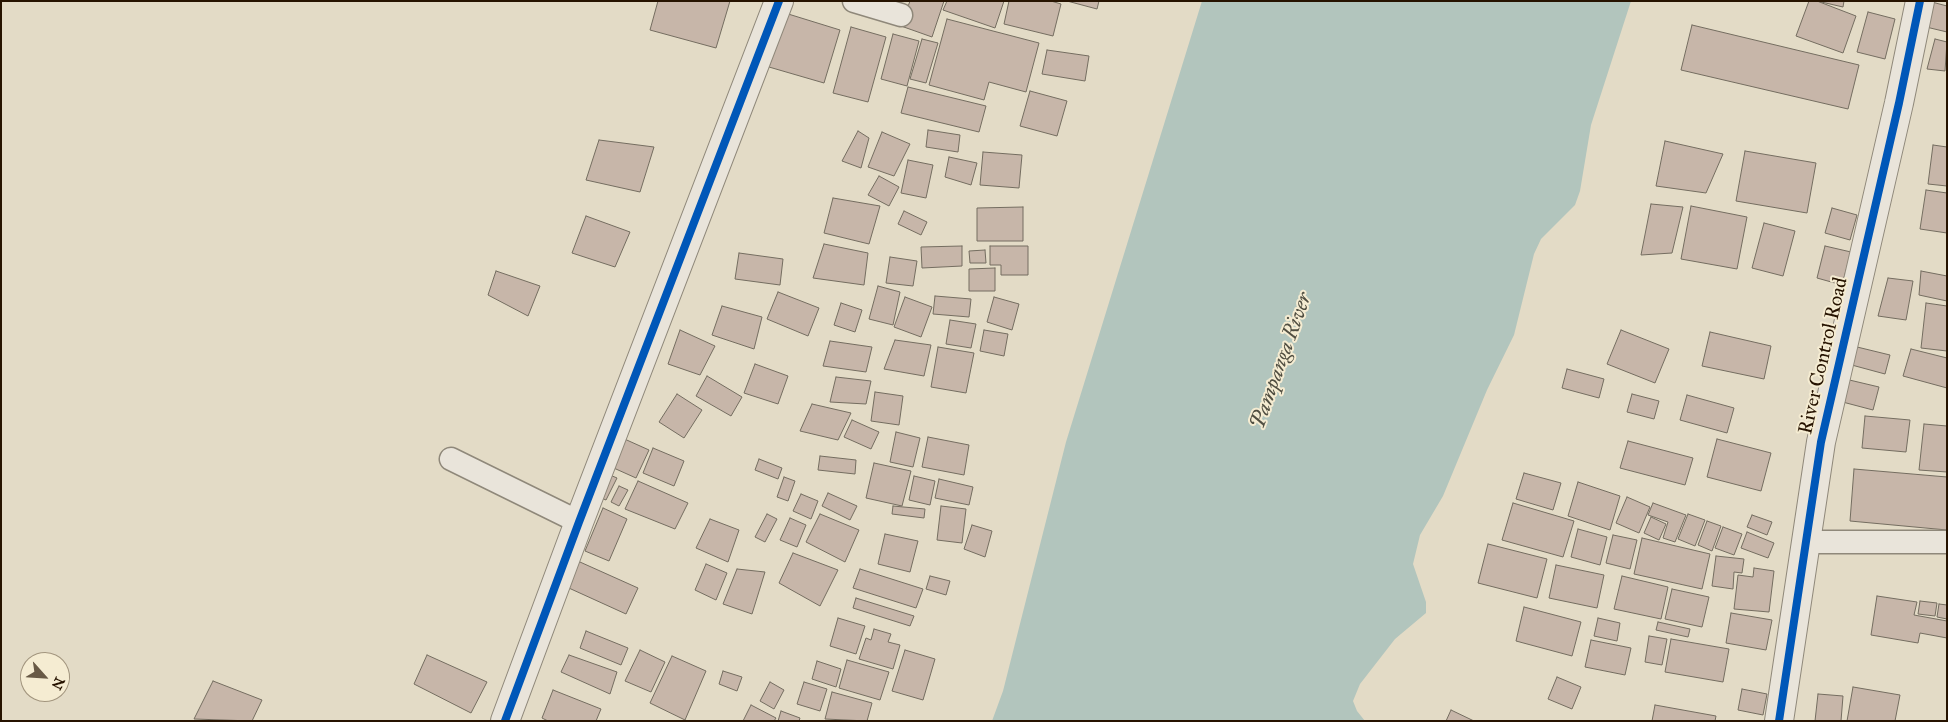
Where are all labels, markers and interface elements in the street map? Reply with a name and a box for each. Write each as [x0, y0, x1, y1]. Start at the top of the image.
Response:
street label: River Control Road [1794, 275, 1854, 437]
water label: Pampanga River [1246, 290, 1318, 432]
north arrow [20, 652, 70, 702]
text: N [48, 674, 68, 692]

